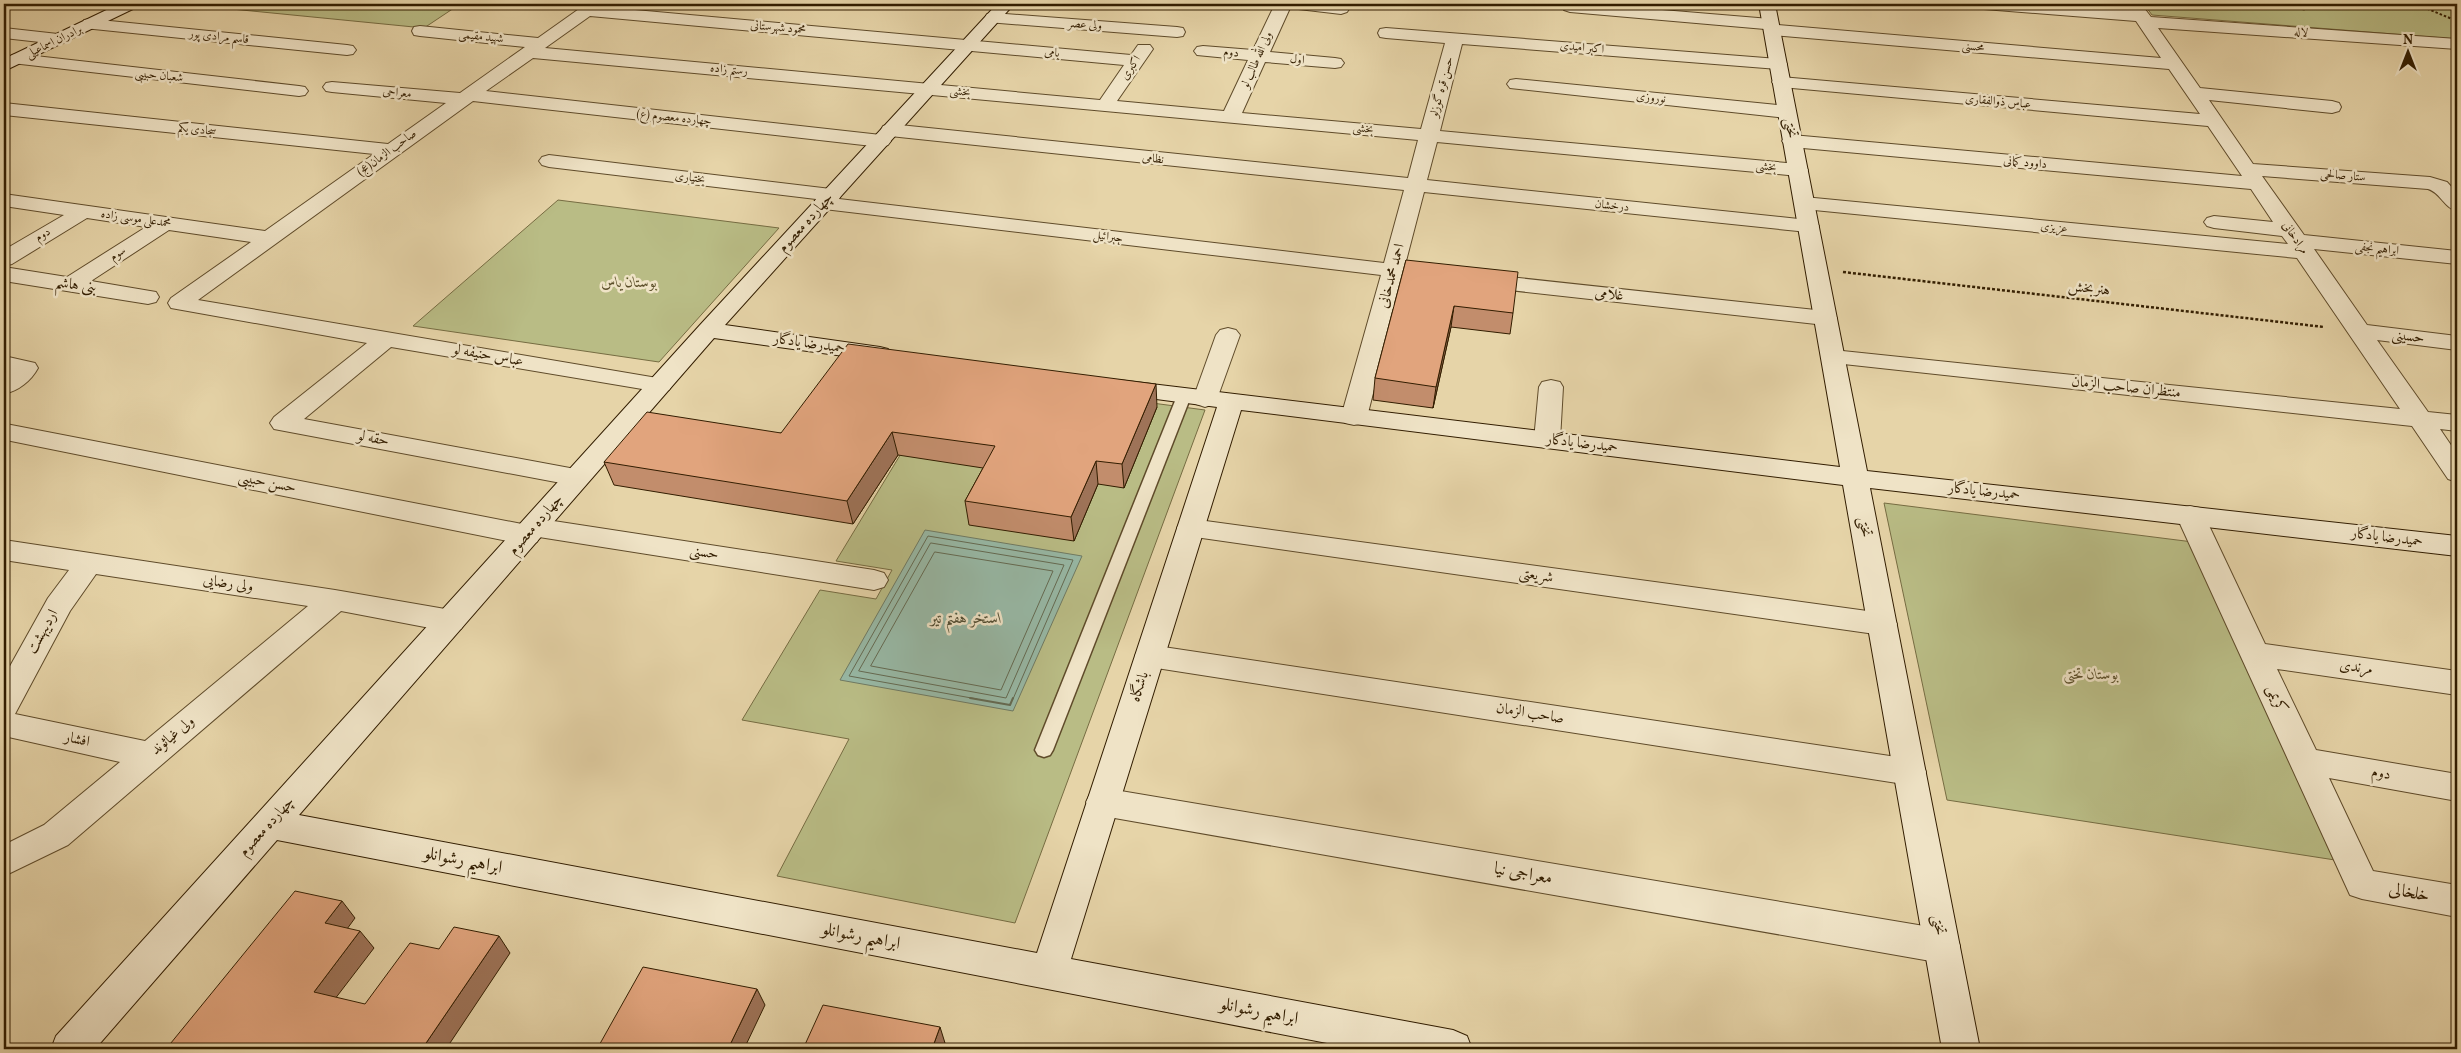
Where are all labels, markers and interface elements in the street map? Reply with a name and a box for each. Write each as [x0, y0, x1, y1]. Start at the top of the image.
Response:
street label: ولی عصر [1065, 16, 1103, 34]
street label: محمود شهرستانی [750, 18, 806, 38]
street label: برادران اسماعیلی [23, 22, 85, 62]
street label: لاله [2293, 25, 2309, 42]
street label: قاسم مرادی پور [187, 26, 250, 51]
street label: شهید مقیمی [458, 27, 504, 47]
street label: ولی الله طالب لو [1234, 28, 1277, 92]
north arrow [2384, 28, 2434, 78]
text: N [2403, 31, 2413, 50]
street label: اکبر امیدی [1559, 38, 1605, 58]
street label: محسنی [1961, 38, 1986, 56]
street label: بامی [1044, 44, 1060, 62]
street label: دوم [1222, 44, 1239, 64]
street label: اول [1289, 51, 1306, 69]
street label: اکبری [1117, 52, 1145, 83]
street label: حسن قره گوزلو [1426, 55, 1458, 120]
street label: رستم زاده [709, 60, 749, 83]
street label: شعبان حبیبی [134, 66, 184, 88]
street label: بخشی [949, 83, 971, 101]
street label: معراحی [382, 84, 412, 102]
street label: نوروزی [1635, 88, 1667, 108]
street label: عباس ذوالفقاری [1964, 91, 2032, 113]
street label: چهارده معصوم (ع) [635, 106, 712, 132]
street label: تختی [1778, 116, 1802, 140]
street label: سجادی یکم [177, 120, 217, 142]
street label: بخشی [1352, 120, 1374, 138]
street label: صاحب الزمان(عج) [354, 126, 421, 181]
street label: نظامی [1141, 150, 1165, 168]
street label: داوود کمانی [2003, 153, 2047, 173]
street label: بخشی [1755, 158, 1777, 176]
street label: ستار صالحی [2320, 166, 2366, 186]
street label: بختیاری [674, 168, 706, 188]
street label: چهارده معصوم [773, 188, 839, 258]
street label: درخشان [1594, 196, 1630, 216]
street label: محمدعلی موسی زاده [100, 206, 172, 232]
street label: مرادخانی [2278, 218, 2312, 258]
street label: عزیزی [2040, 219, 2069, 237]
street label: دوم [32, 224, 55, 248]
street label: جبرائیل [1092, 227, 1124, 247]
street label: ابراهیم نجفی [2354, 239, 2400, 262]
street label: احمد محمدخانی [1373, 241, 1411, 311]
street label: سوم [107, 243, 130, 267]
street label: بنی هاشم [53, 272, 98, 303]
park label: بوستان یاس [601, 273, 657, 294]
street label: هنربخش [2067, 276, 2111, 302]
street label: غلامی [1593, 283, 1625, 307]
street label: حسینی [2390, 325, 2426, 349]
street label: حمیدرضا یادگار [770, 328, 846, 359]
street label: عباس حنیفه لو [449, 339, 525, 373]
street label: منتظران صاحب الزمان [2070, 372, 2182, 404]
street label: حقه لو [353, 425, 391, 452]
street label: حمیدرضا یادگار [1543, 429, 1619, 459]
street label: حسن حبیبی [236, 467, 298, 499]
street label: حمیدرضا یادگار [1945, 478, 2021, 506]
street label: چهارده معصوم [504, 490, 569, 561]
street label: تختی [1852, 515, 1876, 539]
street label: حمیدرضا یادگار [2348, 523, 2424, 553]
street label: حسنی [688, 540, 720, 566]
street label: شریعتی [1517, 563, 1555, 589]
street label: ولی رضایی [201, 570, 255, 598]
street label: اردیبهشت [22, 606, 64, 658]
water label: استخر هفتم تیر [929, 608, 1002, 634]
street label: مرندی [2338, 655, 2374, 681]
park label: بوستان تختی [2063, 665, 2119, 686]
street label: باشگاه [1124, 669, 1155, 705]
street label: کریمی [2260, 681, 2292, 717]
street label: صاحب الزمان [1494, 698, 1566, 730]
street label: ولی غیاثوند [146, 711, 200, 761]
street label: افشار [60, 727, 92, 753]
street label: دوم [2369, 762, 2392, 787]
street label: چهارده معصوم [234, 792, 300, 862]
street label: ابراهیم رشوانلو [419, 841, 504, 885]
street label: معراجی نیا [1492, 857, 1554, 891]
street label: خلخالی [2387, 877, 2431, 909]
street label: تختی [1926, 913, 1950, 937]
street label: ابراهیم رشوانلو [817, 917, 902, 961]
street label: ابراهیم رشوانلو [1215, 992, 1300, 1036]

